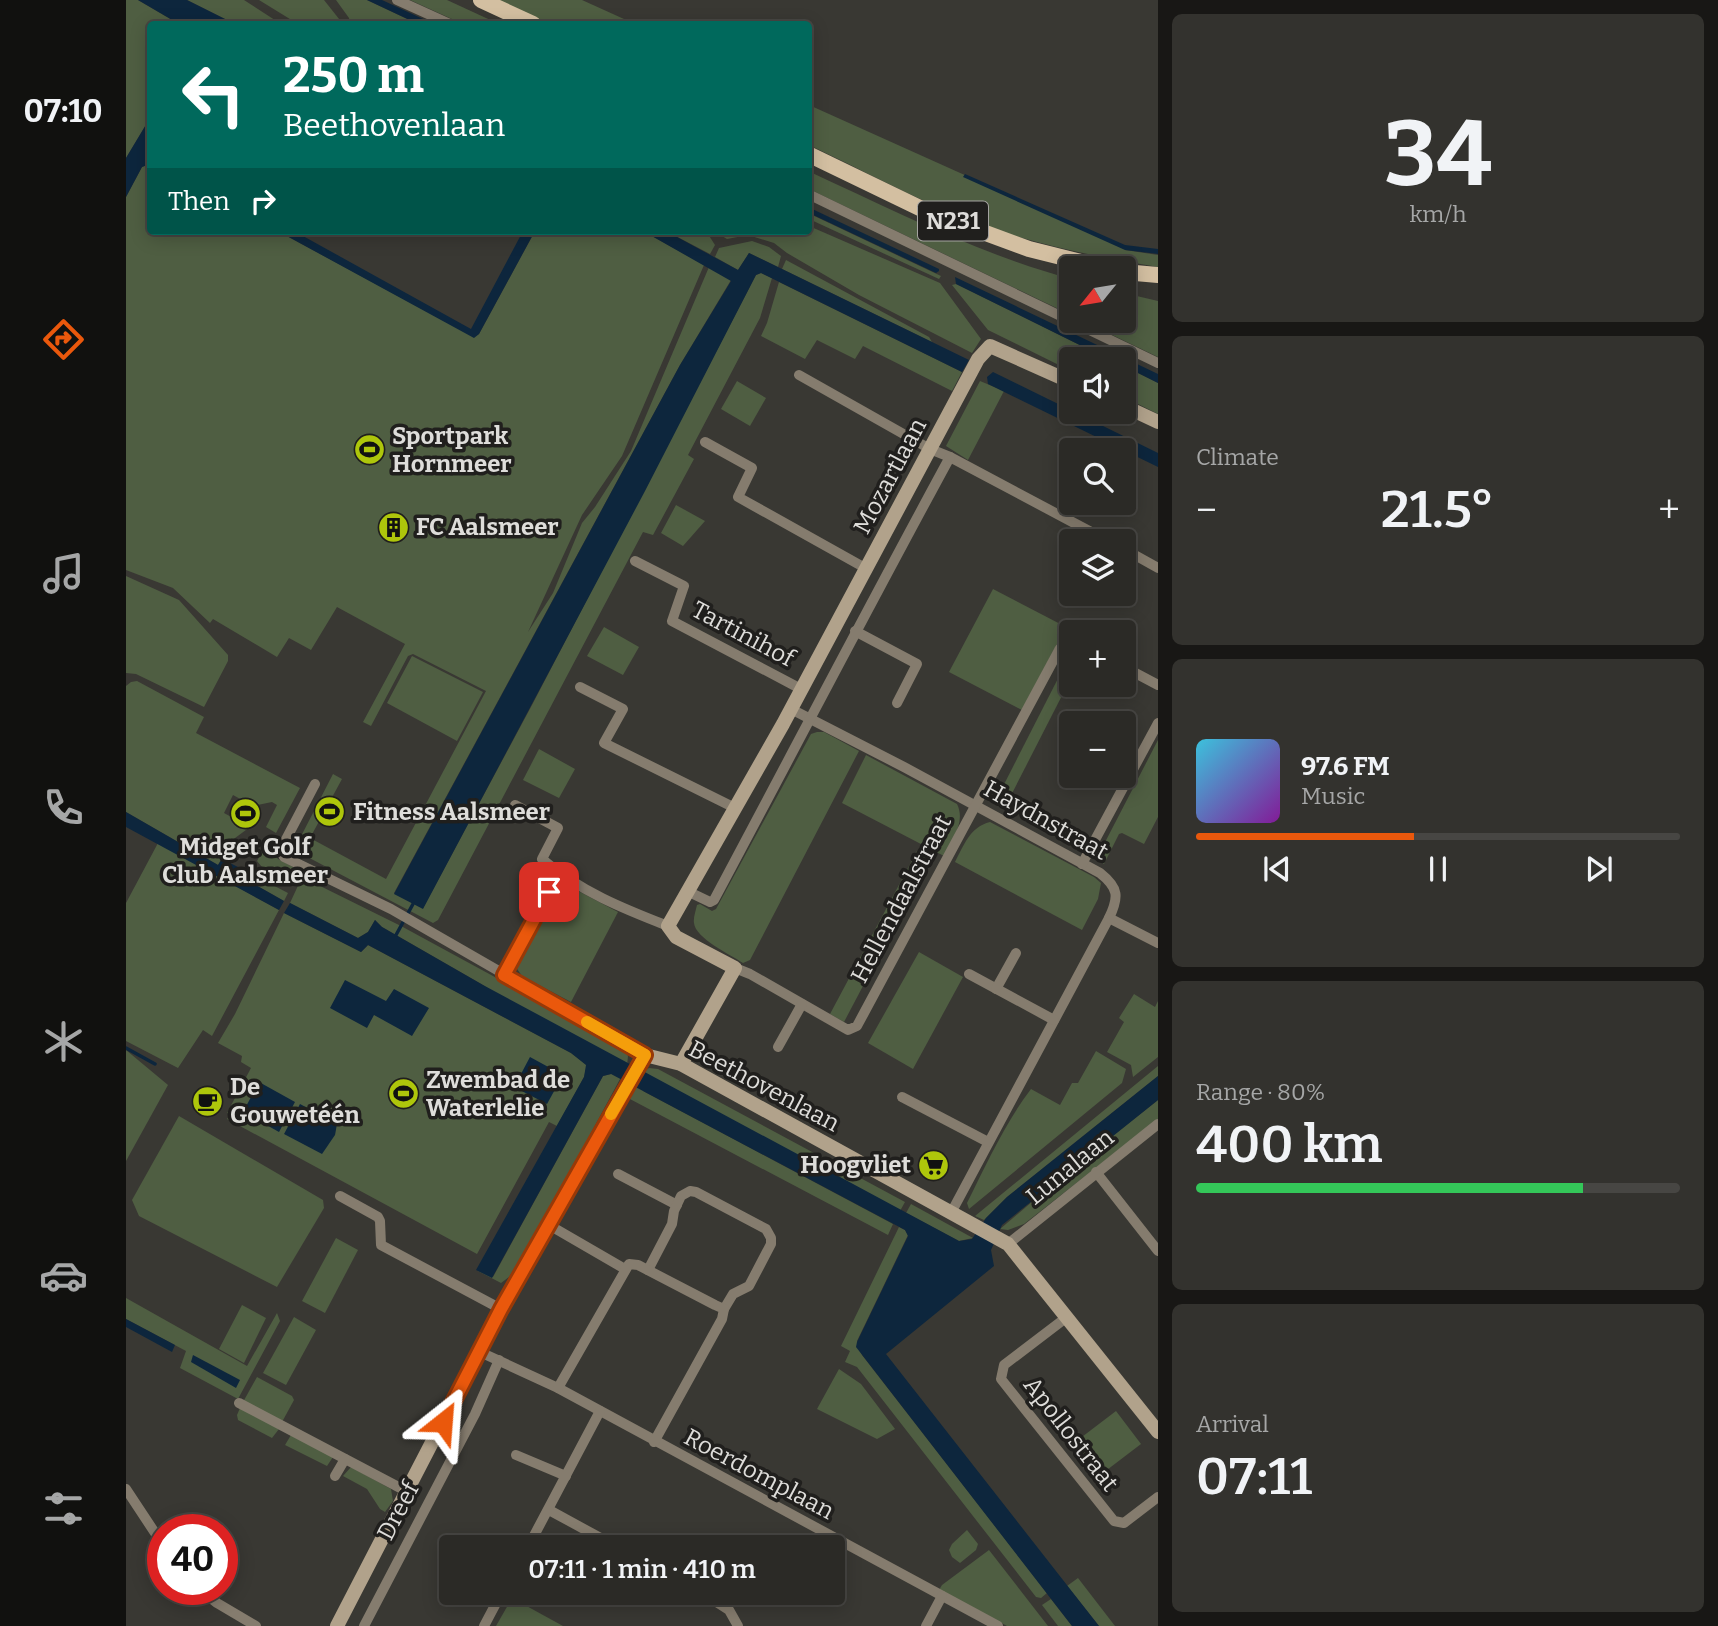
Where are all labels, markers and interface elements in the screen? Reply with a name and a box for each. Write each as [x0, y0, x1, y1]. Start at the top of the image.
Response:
text: 250 m [283, 46, 424, 105]
icon: left [168, 49, 259, 140]
text: 07:10 [23, 92, 103, 130]
text: 34 [1384, 100, 1492, 209]
text: Beethovenlaan [283, 106, 505, 144]
icon: right [244, 182, 282, 220]
text: Then [168, 186, 230, 217]
text: km/h [1410, 200, 1466, 228]
road number: N231 [918, 202, 988, 241]
north arrow [1059, 256, 1136, 332]
map controls [1059, 256, 1136, 788]
icon: directions [39, 315, 88, 364]
button: sound [1059, 347, 1136, 424]
street label: Mozartlaan [848, 414, 932, 538]
place label: Sportpark Hornmeer [392, 422, 512, 478]
sports icon: Sportpark Hornmeer [352, 433, 386, 467]
button: search [1059, 438, 1136, 515]
text: Climate [1196, 443, 1279, 471]
text: 21.5° [1381, 478, 1494, 541]
text: − [1196, 487, 1217, 533]
text: + [1658, 487, 1680, 533]
building icon: FC Aalsmeer [376, 510, 410, 544]
place label: FC Aalsmeer [416, 513, 559, 541]
button: layers [1059, 529, 1136, 606]
icon: music [39, 549, 88, 598]
street label: Tartinihof [687, 595, 800, 673]
button: + [1059, 620, 1136, 697]
button: − [1059, 711, 1136, 788]
text: 97.6 FM [1301, 751, 1390, 782]
street label: Haydnstraat [979, 774, 1113, 866]
text: Music [1301, 782, 1365, 810]
icon: phone [39, 783, 88, 832]
sports icon: Fitness Aalsmeer [313, 795, 347, 829]
sports icon: Midget Golf Club Aalsmeer [228, 796, 262, 830]
place label: Fitness Aalsmeer [353, 798, 550, 826]
street label: Hellendaalstraat [845, 810, 957, 988]
place label: Midget Golf Club Aalsmeer [162, 833, 328, 889]
icon: previous [1258, 850, 1296, 888]
icon: pause [1419, 850, 1457, 888]
icon: next [1580, 850, 1618, 888]
pin [519, 862, 579, 922]
icon: arrive [530, 873, 568, 911]
icon: climate [39, 1017, 88, 1066]
street label: Beethovenlaan [684, 1035, 844, 1137]
place label: Zwembad de Waterlelie [426, 1066, 570, 1122]
place label: De Gouwetéén [230, 1073, 360, 1129]
sports icon: Zwembad de Waterlelie [386, 1077, 420, 1111]
text: Range · 80% [1196, 1078, 1325, 1106]
cafe icon: De Gouwetéén [190, 1084, 224, 1118]
text: 400 km [1196, 1113, 1383, 1176]
street label: Lunalaan [1021, 1123, 1119, 1211]
supermarket icon: Hoogvliet [917, 1148, 951, 1182]
place label: Hoogvliet [800, 1151, 912, 1179]
icon: car [39, 1251, 88, 1300]
street label: Apollostraat [1018, 1371, 1124, 1497]
position arrow [406, 1385, 480, 1459]
text: Arrival [1196, 1410, 1269, 1438]
street label: Roerdomplaan [679, 1423, 839, 1525]
text: 07:11 [1196, 1445, 1312, 1508]
street label: Dreef [371, 1476, 426, 1545]
icon: filters [39, 1484, 88, 1533]
speed limit sign: 40 [147, 1514, 238, 1605]
text: 07:11 · 1 min · 410 m [528, 1554, 756, 1585]

